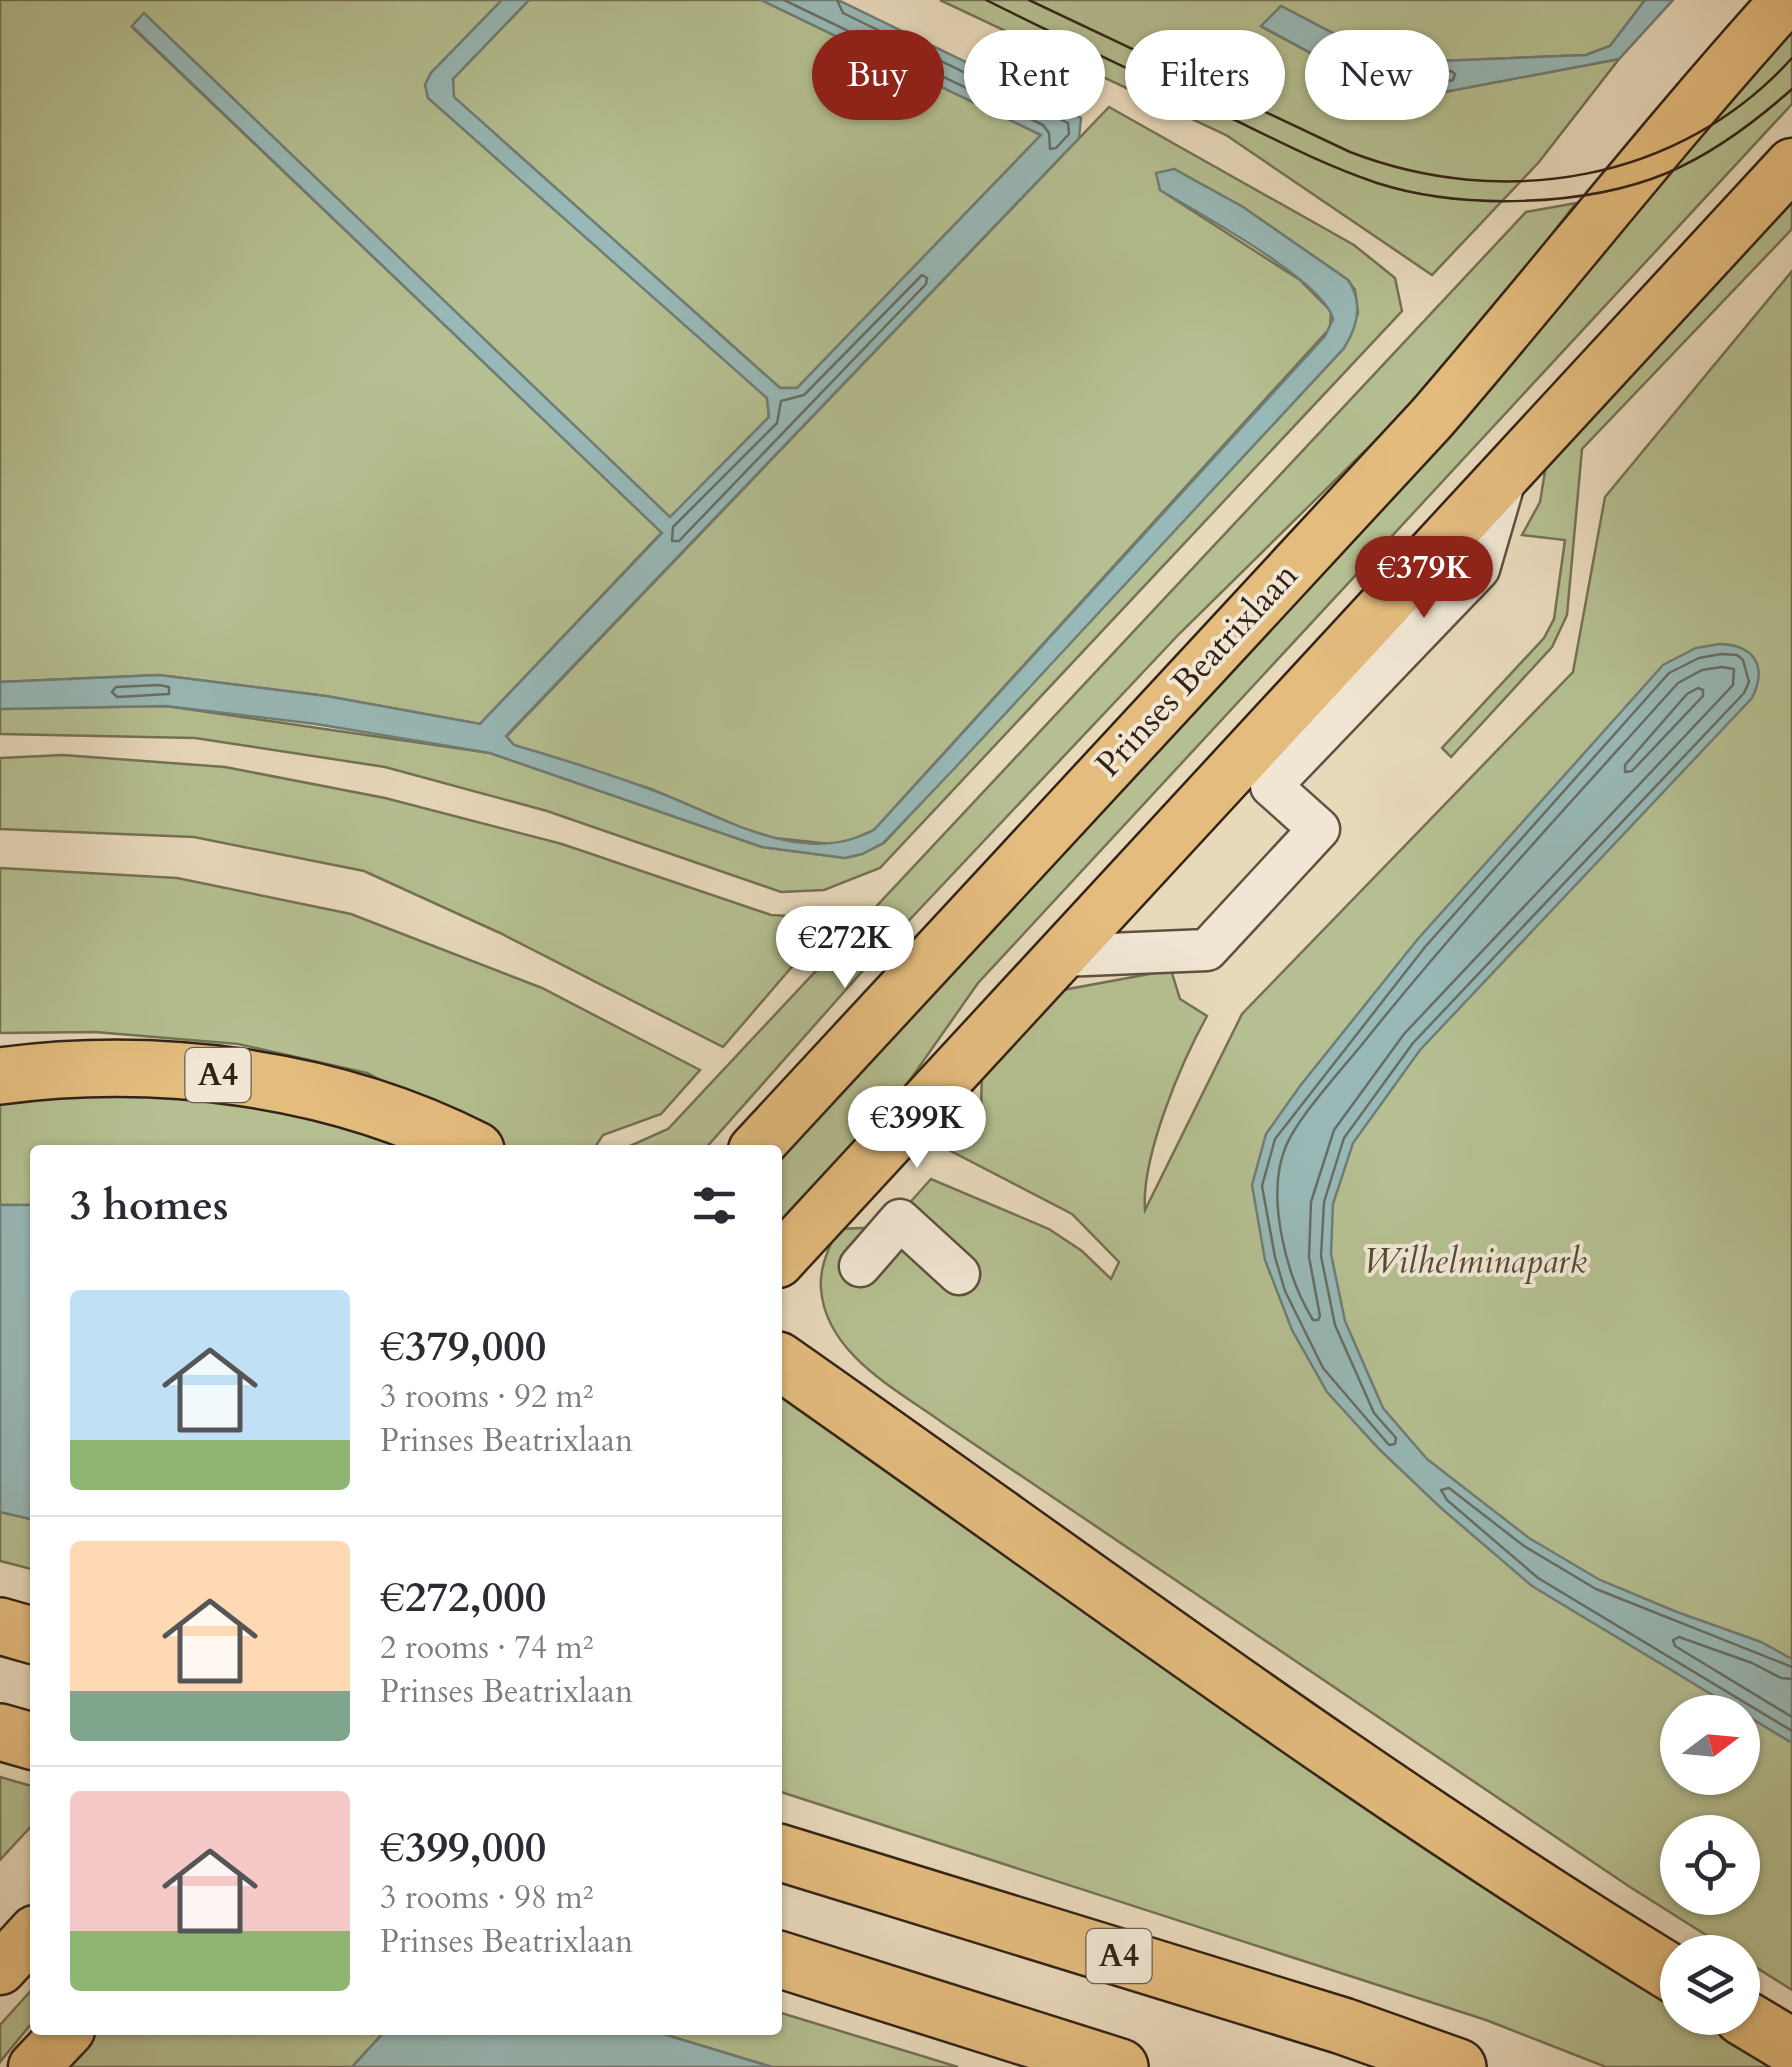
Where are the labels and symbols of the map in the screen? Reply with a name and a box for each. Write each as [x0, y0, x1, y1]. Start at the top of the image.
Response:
pin: €379K [1354, 536, 1494, 621]
street label: Prinses Beatrixlaan [1085, 552, 1309, 788]
pin: €272K [775, 906, 915, 991]
road number: A4 [186, 1048, 250, 1102]
pin: €399K [847, 1086, 987, 1171]
park label: Wilhelminapark [1363, 1238, 1588, 1286]
north arrow [1660, 1695, 1760, 1795]
road number: A4 [1086, 1929, 1152, 1983]

